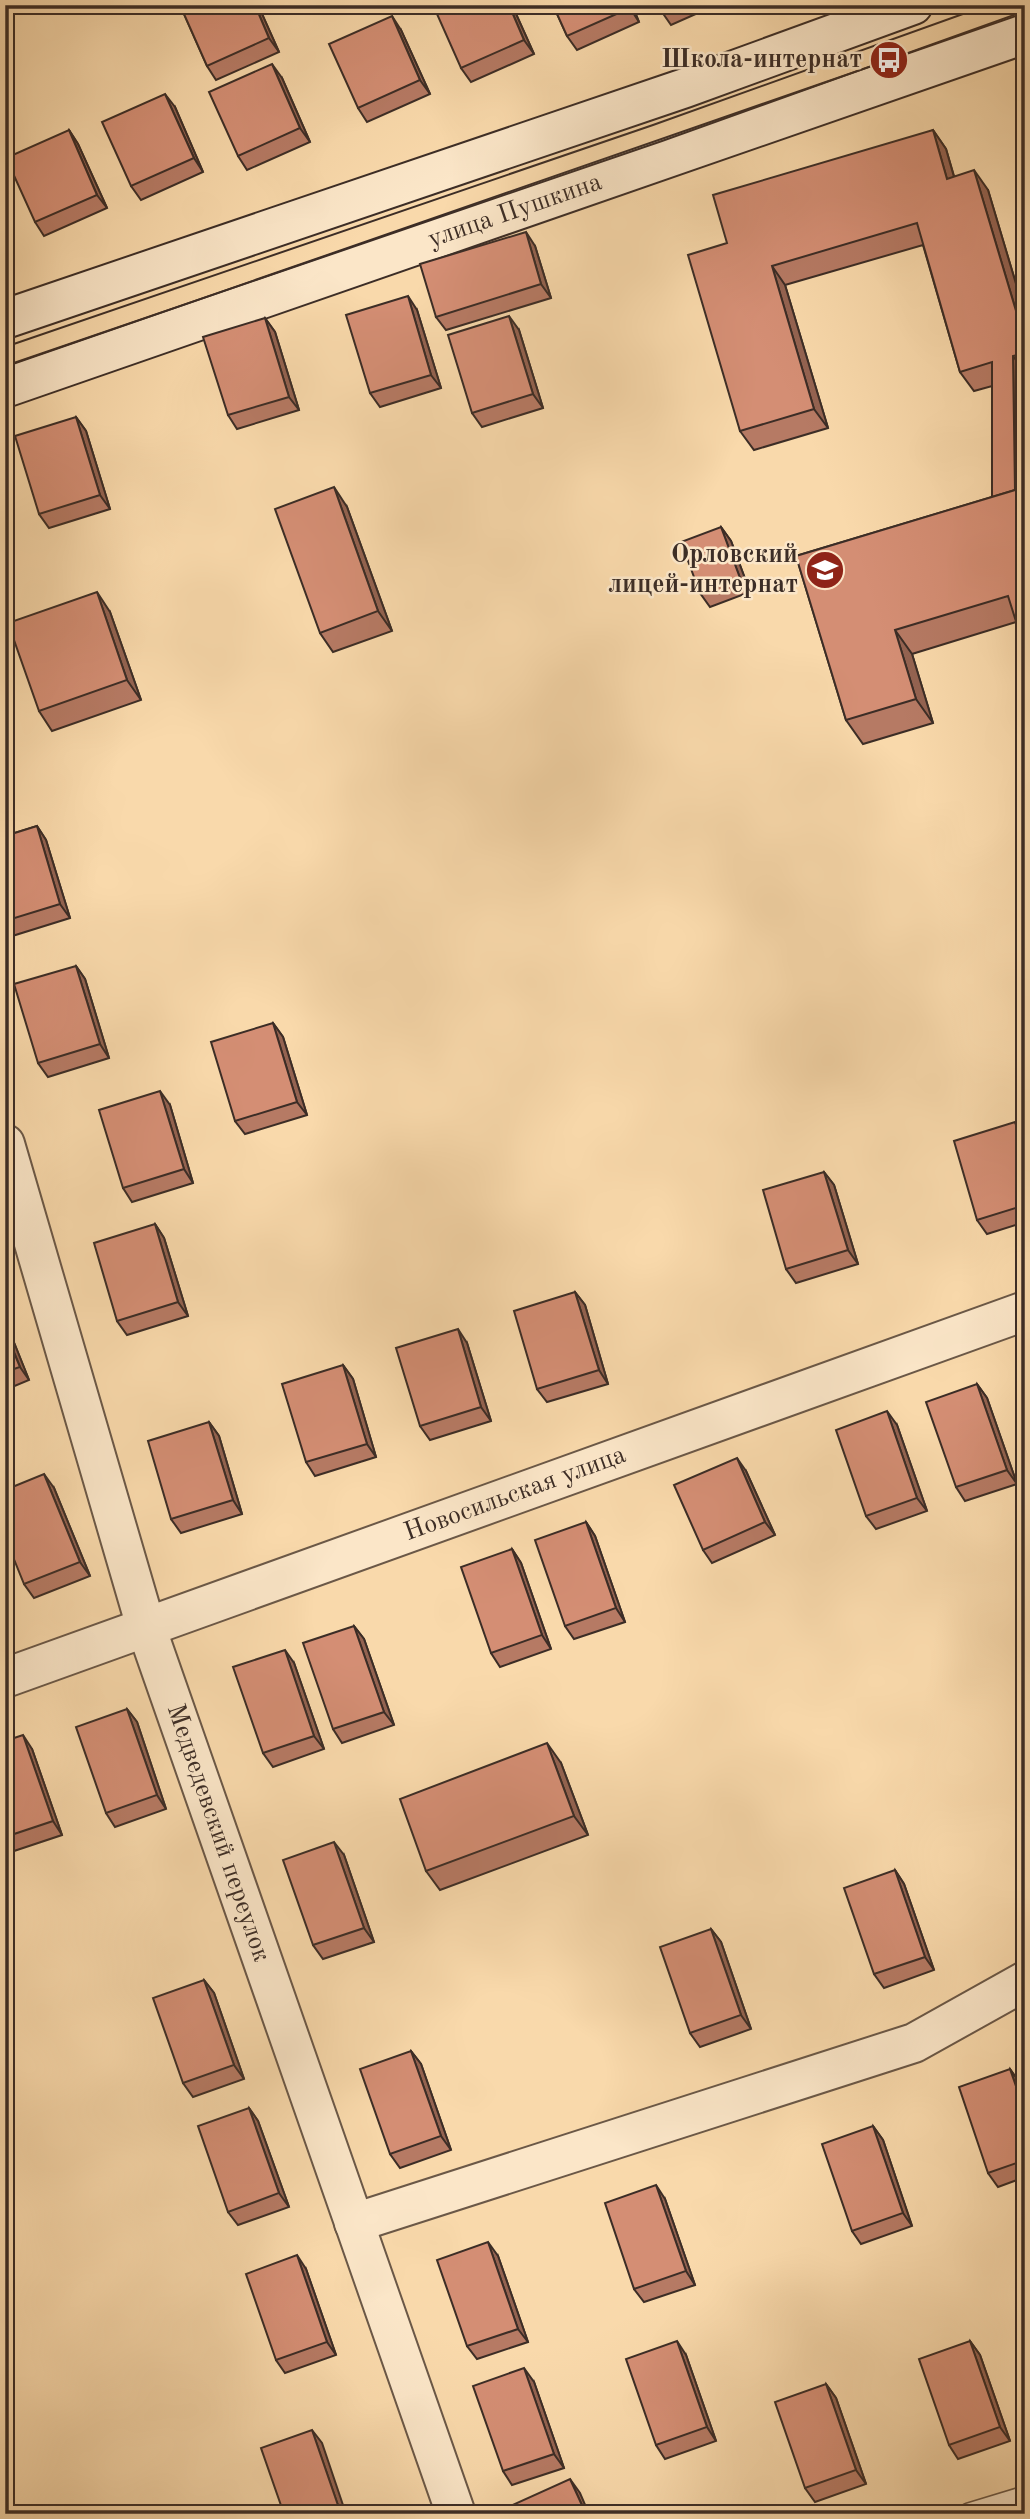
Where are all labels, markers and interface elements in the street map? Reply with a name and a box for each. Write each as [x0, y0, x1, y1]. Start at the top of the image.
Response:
bus stop icon: Школа-интернат [868, 39, 910, 81]
place label: Школа-интернат [661, 47, 862, 73]
street label: улица Пушкина [425, 169, 605, 253]
place label: Орловский лицей-интернат [608, 542, 798, 598]
school or university icon: Орловский лицей-интернат [804, 549, 846, 591]
street label: Новосильская улица [401, 1442, 629, 1546]
street label: Медведевский переулок [162, 1701, 274, 1965]

